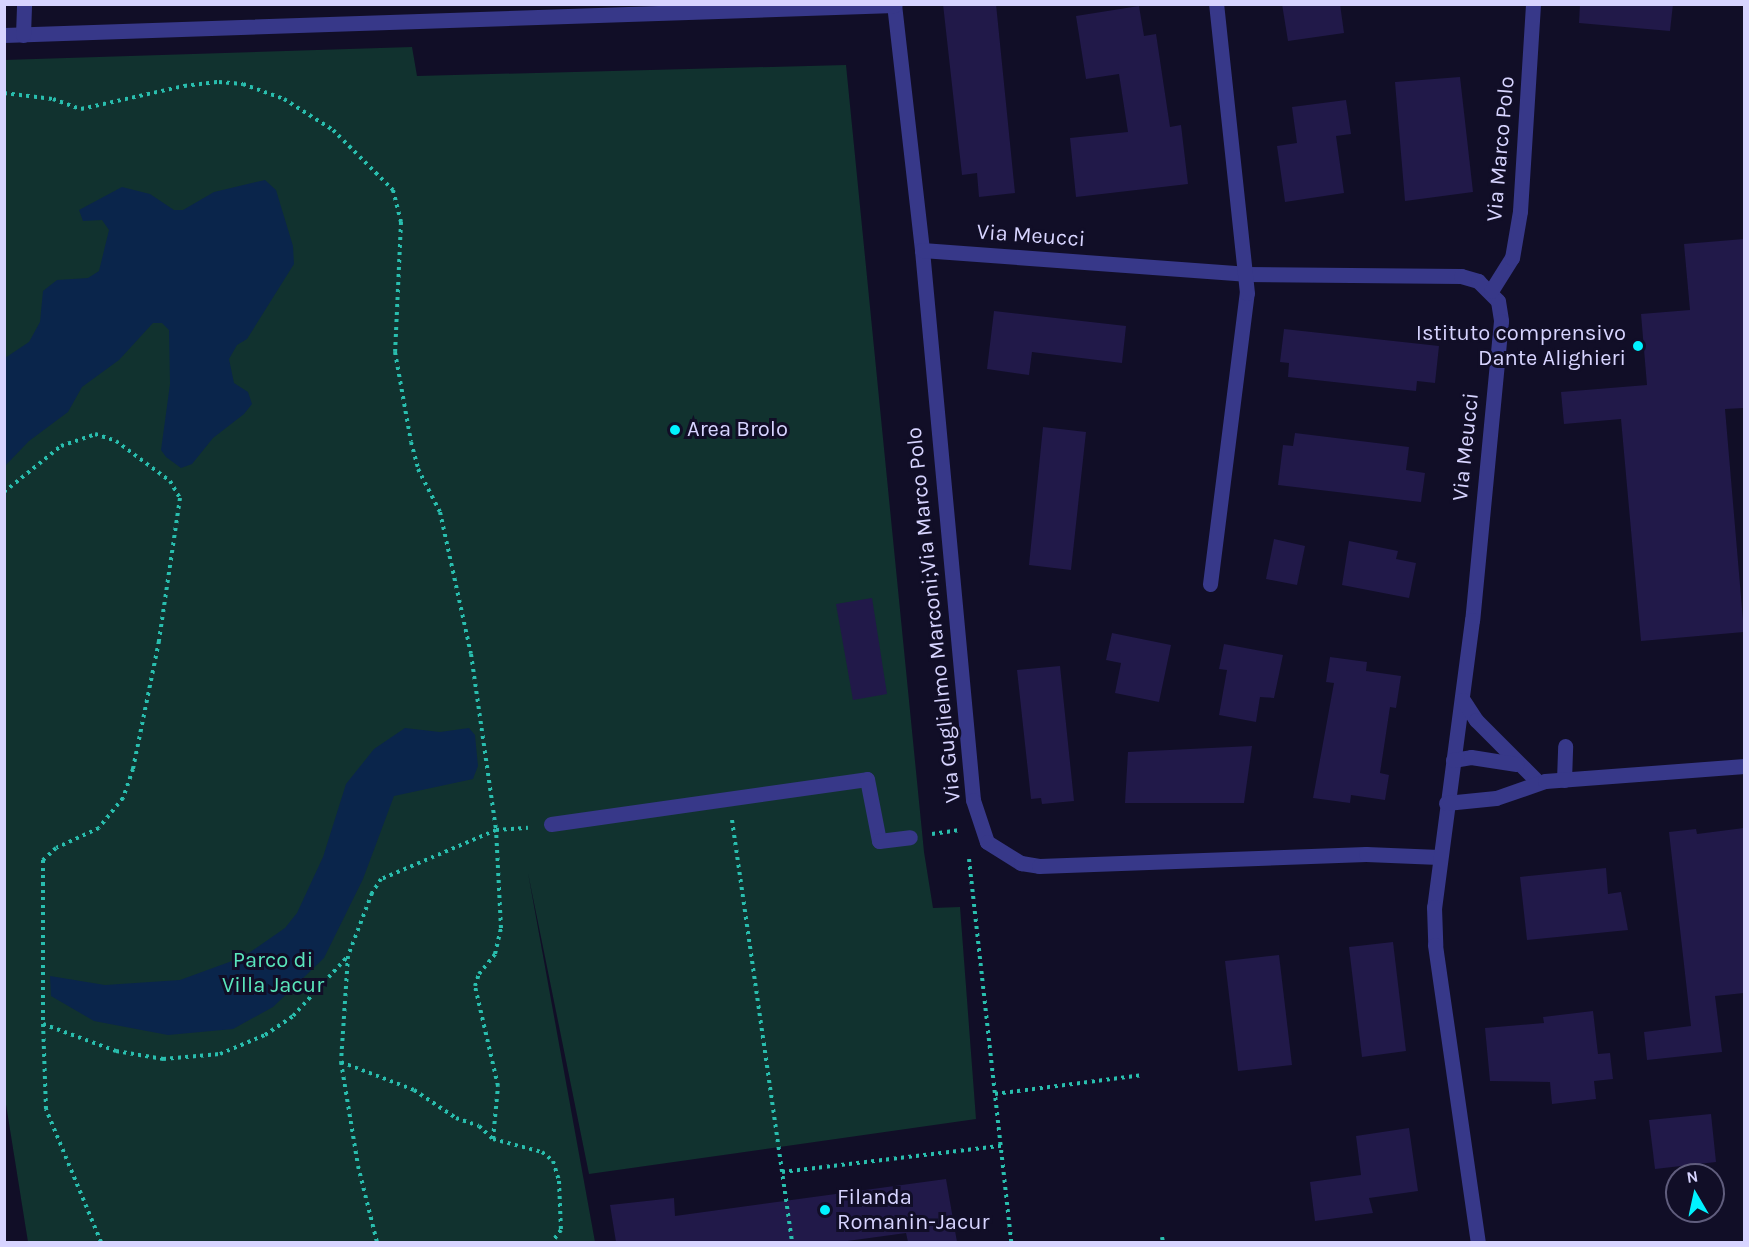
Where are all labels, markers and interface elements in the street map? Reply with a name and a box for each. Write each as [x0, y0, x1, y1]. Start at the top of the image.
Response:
street label: Via Marco Polo [1481, 75, 1521, 223]
street label: Via Meucci [976, 219, 1086, 253]
place label: Istituto comprensivo Dante Alighieri [1416, 320, 1626, 372]
marker: Istituto comprensivo Dante Alighieri [1631, 339, 1645, 353]
street label: Via Meucci [1447, 392, 1485, 502]
place label: Area Brolo [687, 417, 788, 443]
marker: Area Brolo [668, 423, 682, 437]
street label: Via Guglielmo Marconi;Via Marco Polo [901, 426, 967, 804]
park label: Parco di Villa Jacur [222, 947, 324, 998]
north arrow [1665, 1163, 1725, 1223]
text: N [1685, 1166, 1700, 1187]
place label: Filanda Romanin-Jacur [837, 1184, 990, 1236]
marker: Filanda Romanin-Jacur [818, 1203, 832, 1217]

